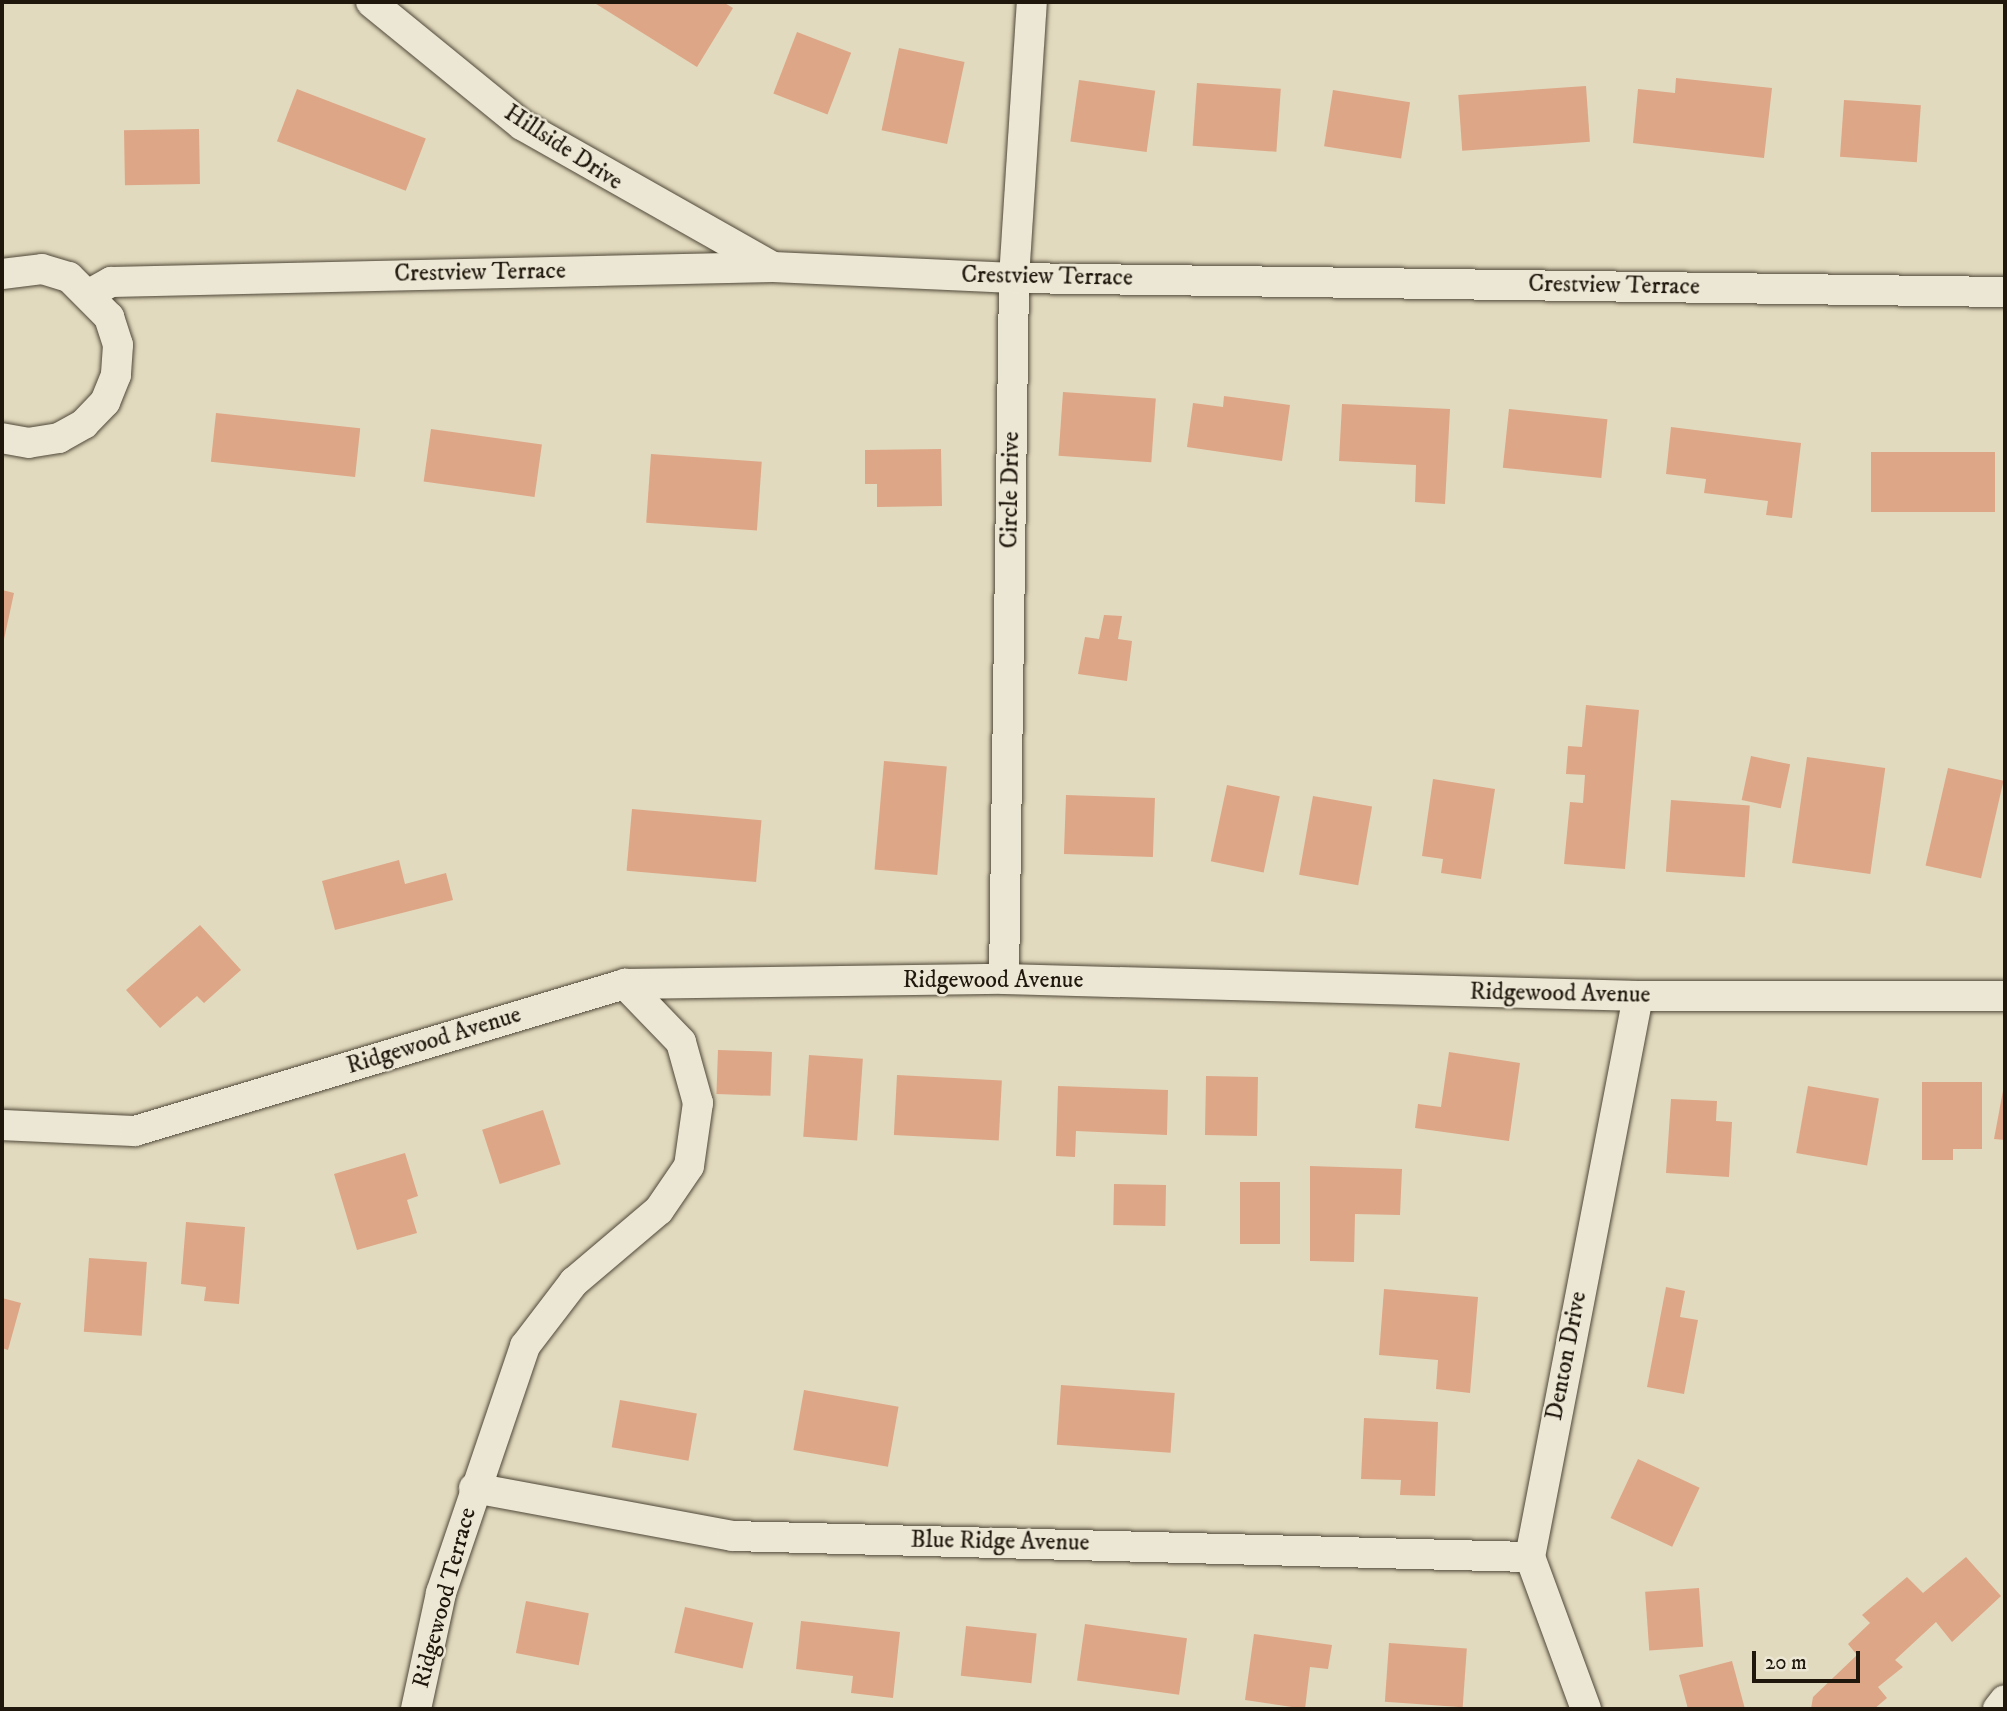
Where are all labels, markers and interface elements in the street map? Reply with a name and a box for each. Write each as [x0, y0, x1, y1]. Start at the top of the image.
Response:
street label: Hillside Drive [498, 99, 628, 197]
street label: Crestview Terrace [394, 257, 566, 289]
street label: Crestview Terrace [961, 261, 1133, 293]
street label: Crestview Terrace [1528, 270, 1700, 302]
street label: Circle Drive [996, 431, 1026, 549]
street label: Ridgewood Avenue [903, 967, 1083, 995]
street label: Ridgewood Avenue [1469, 978, 1651, 1010]
street label: Ridgewood Avenue [343, 1001, 525, 1081]
street label: Denton Drive [1540, 1289, 1594, 1423]
street label: Ridgewood Terrace [407, 1505, 483, 1691]
street label: Blue Ridge Avenue [910, 1526, 1090, 1558]
scale bar [1755, 1638, 1864, 1682]
text: 20 m [1765, 1650, 1807, 1676]

